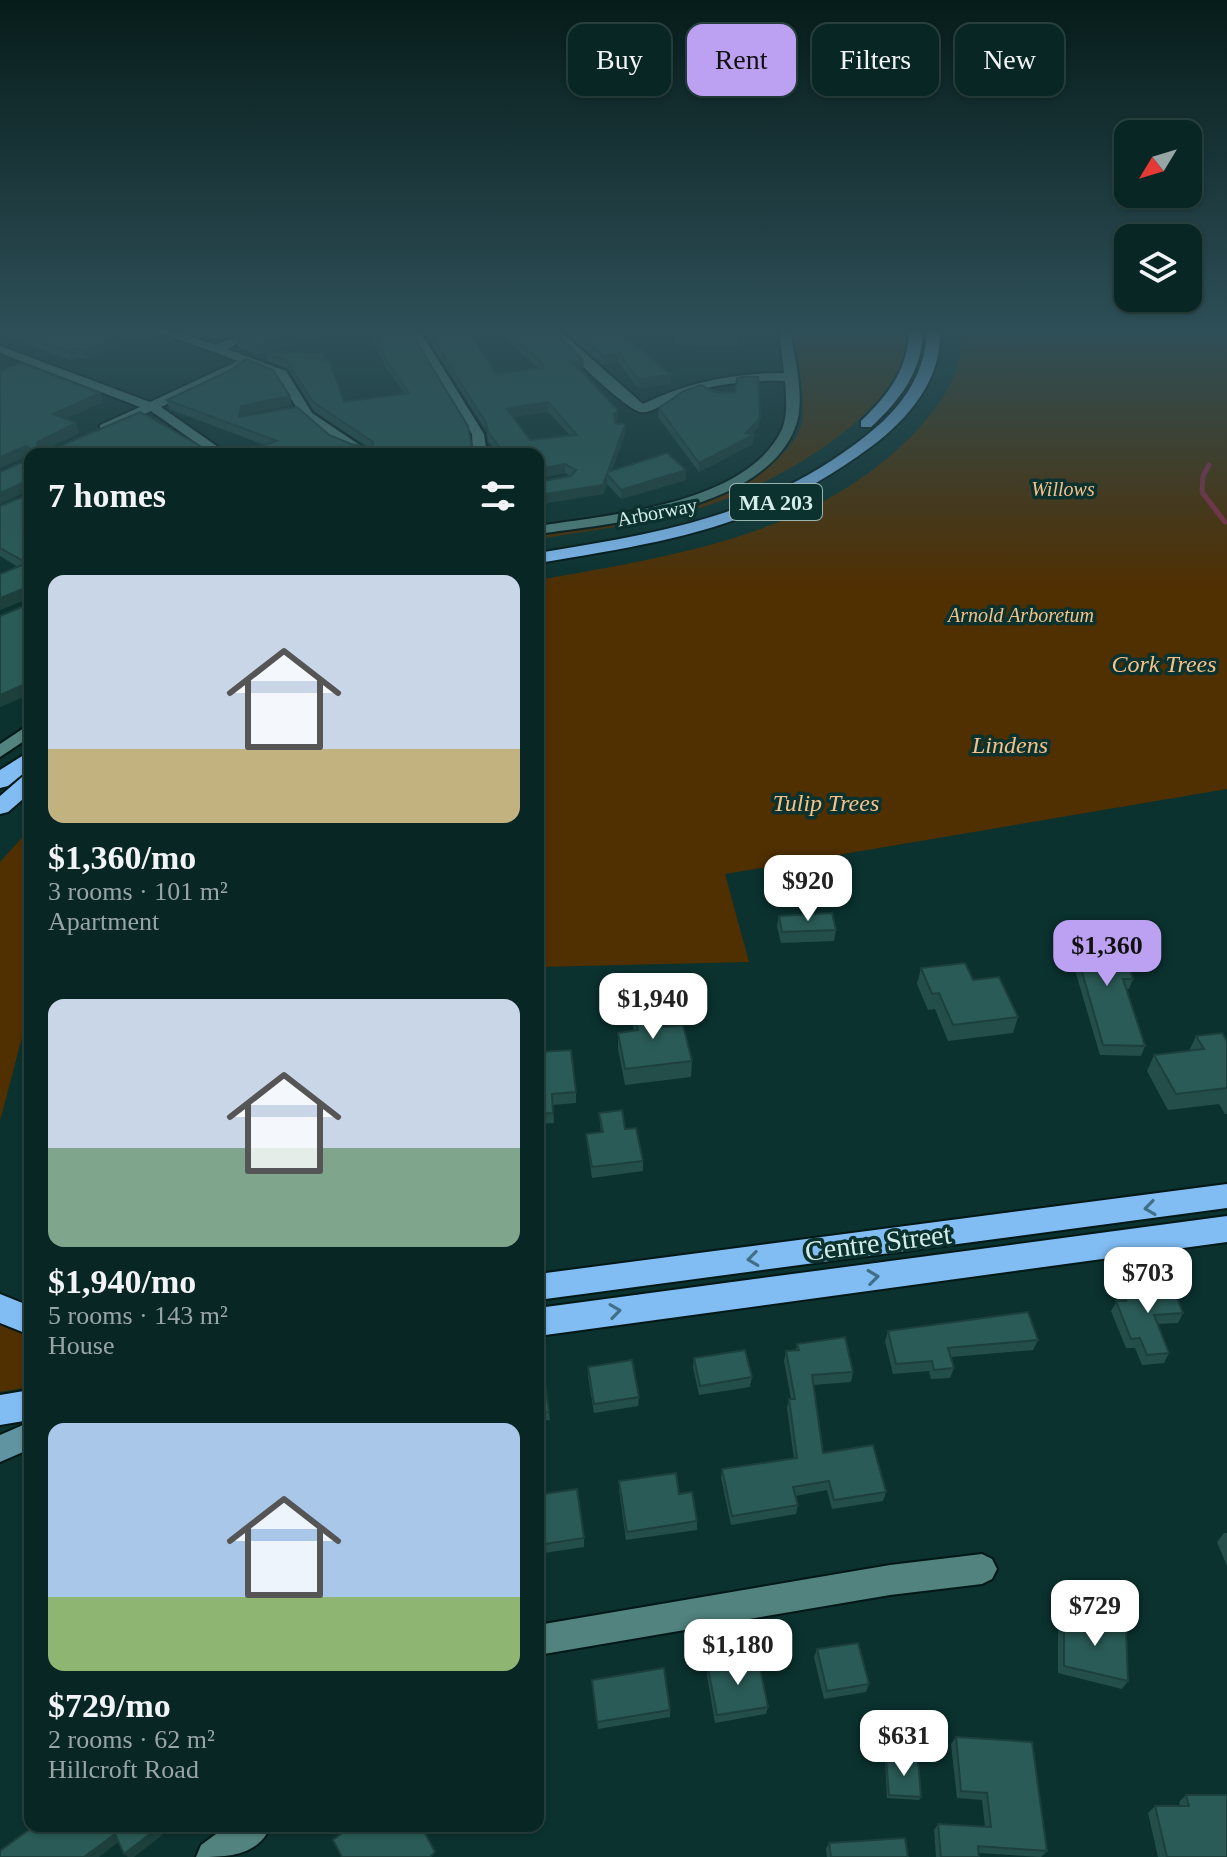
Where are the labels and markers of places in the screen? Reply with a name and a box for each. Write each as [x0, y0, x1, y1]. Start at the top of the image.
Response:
pin: $920 [761, 855, 855, 923]
pin: $1,360 [1042, 920, 1172, 988]
pin: $1,940 [588, 973, 718, 1041]
pin: $703 [1101, 1247, 1195, 1315]
pin: $729 [1048, 1580, 1142, 1648]
pin: $1,180 [673, 1619, 803, 1687]
pin: $631 [857, 1710, 951, 1778]

